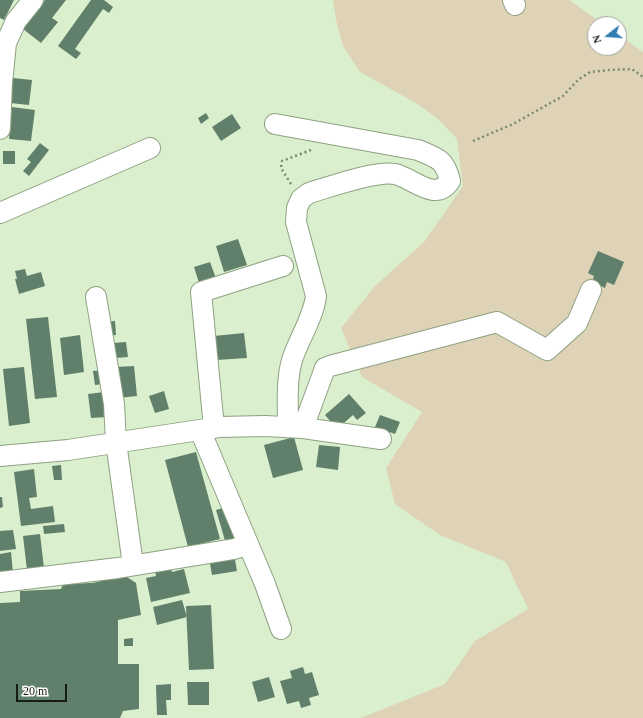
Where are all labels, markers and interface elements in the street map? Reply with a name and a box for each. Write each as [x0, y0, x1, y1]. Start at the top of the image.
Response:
north arrow [587, 16, 627, 56]
text: N [590, 34, 603, 45]
scale bar [18, 676, 69, 702]
text: 20 m [23, 684, 47, 698]

